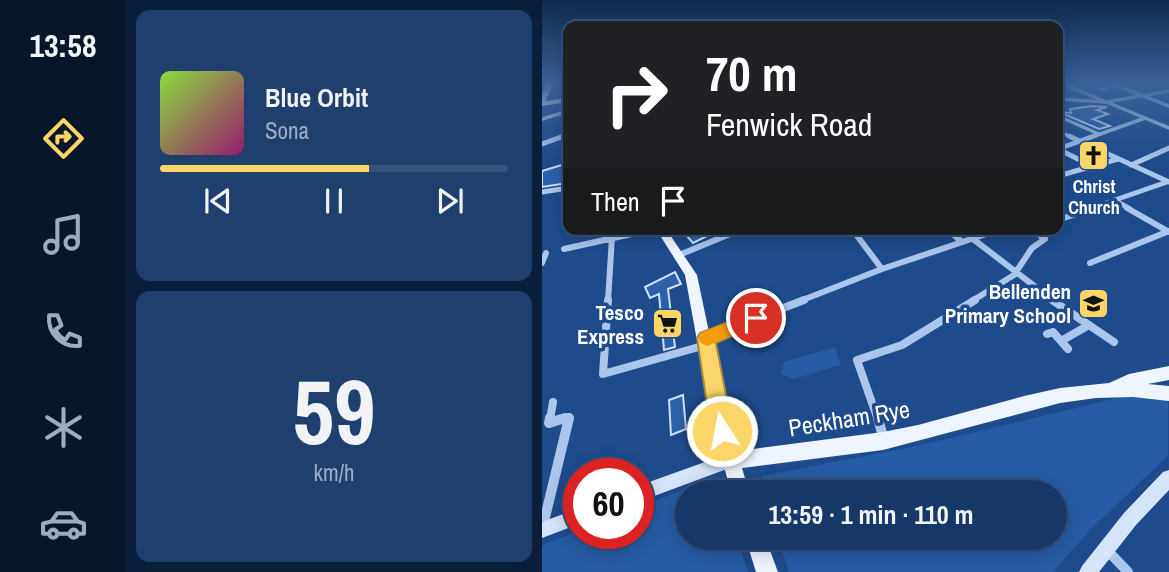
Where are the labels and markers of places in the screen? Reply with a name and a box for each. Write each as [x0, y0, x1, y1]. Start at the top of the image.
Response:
church icon: Christ Church [1077, 138, 1111, 172]
place label: Christ Church [1068, 174, 1120, 220]
place label: Bellenden Primary School [945, 277, 1071, 330]
school or university icon: Bellenden Primary School [1077, 286, 1111, 320]
pin [726, 288, 786, 348]
place label: Tesco Express [577, 298, 644, 351]
supermarket icon: Tesco Express [650, 307, 684, 341]

